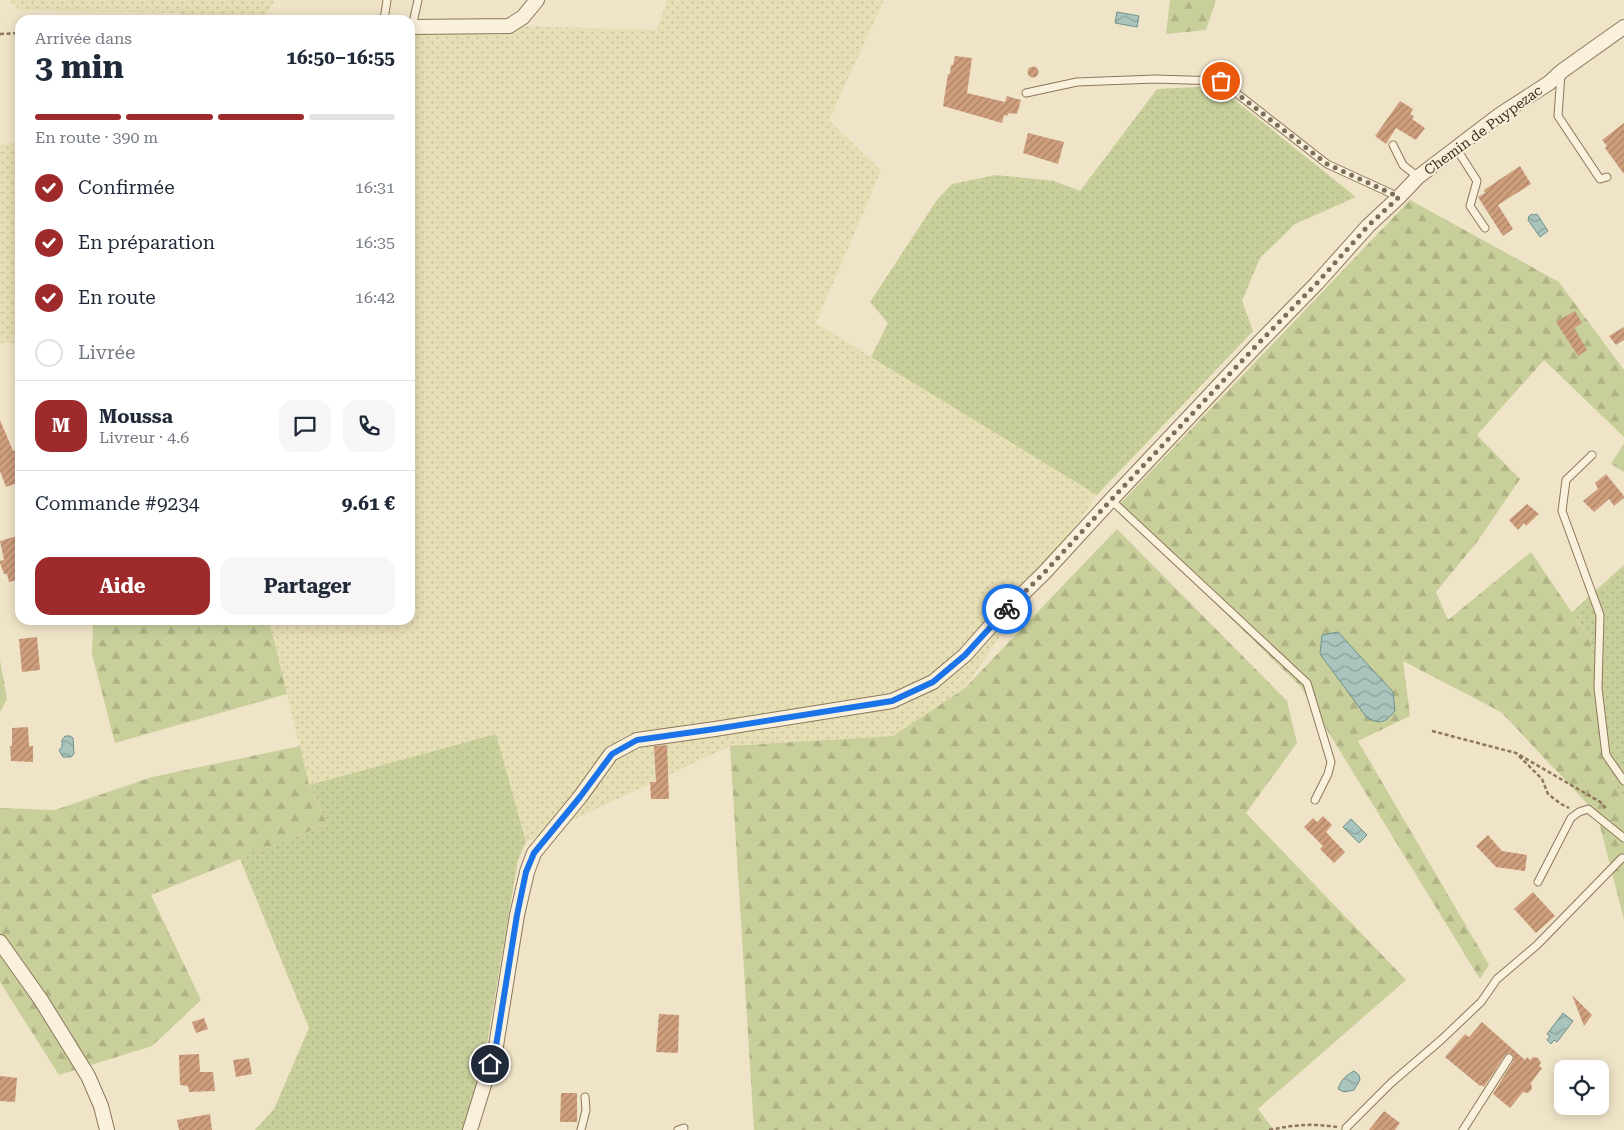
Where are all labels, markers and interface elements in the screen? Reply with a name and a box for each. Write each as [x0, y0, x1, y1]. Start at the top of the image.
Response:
text: Arrivée dans [35, 29, 132, 48]
text: 16:50–16:55 [286, 46, 395, 69]
text: 3 min [35, 48, 124, 86]
pin [1200, 60, 1242, 102]
icon: bag [1207, 67, 1235, 95]
street label: Chemin de Puypezac [1421, 82, 1545, 178]
text: En route · 390 m [35, 128, 158, 147]
icon: check [35, 174, 63, 202]
text: Confirmée [78, 176, 175, 199]
text: 16:31 [355, 178, 395, 197]
icon: check [35, 229, 63, 257]
text: En préparation [78, 231, 215, 254]
text: 16:35 [355, 233, 395, 252]
icon: check [35, 284, 63, 312]
text: En route [78, 286, 156, 309]
text: 16:42 [355, 288, 395, 307]
text: Livrée [78, 341, 135, 364]
button: chat [279, 400, 331, 452]
button: phone [343, 400, 395, 452]
text: Moussa [99, 405, 173, 428]
text: M [52, 414, 70, 437]
text: Livreur · 4.6 [99, 428, 189, 447]
text: Commande #9234 [35, 492, 200, 515]
text: 9.61 € [342, 492, 395, 515]
button: Aide [35, 557, 210, 615]
button: Partager [220, 557, 395, 615]
courier [982, 584, 1032, 634]
icon: bike [993, 595, 1021, 623]
pin [469, 1043, 511, 1085]
icon: home [476, 1050, 504, 1078]
map controls [1554, 1060, 1609, 1115]
button: locate [1554, 1060, 1609, 1115]

